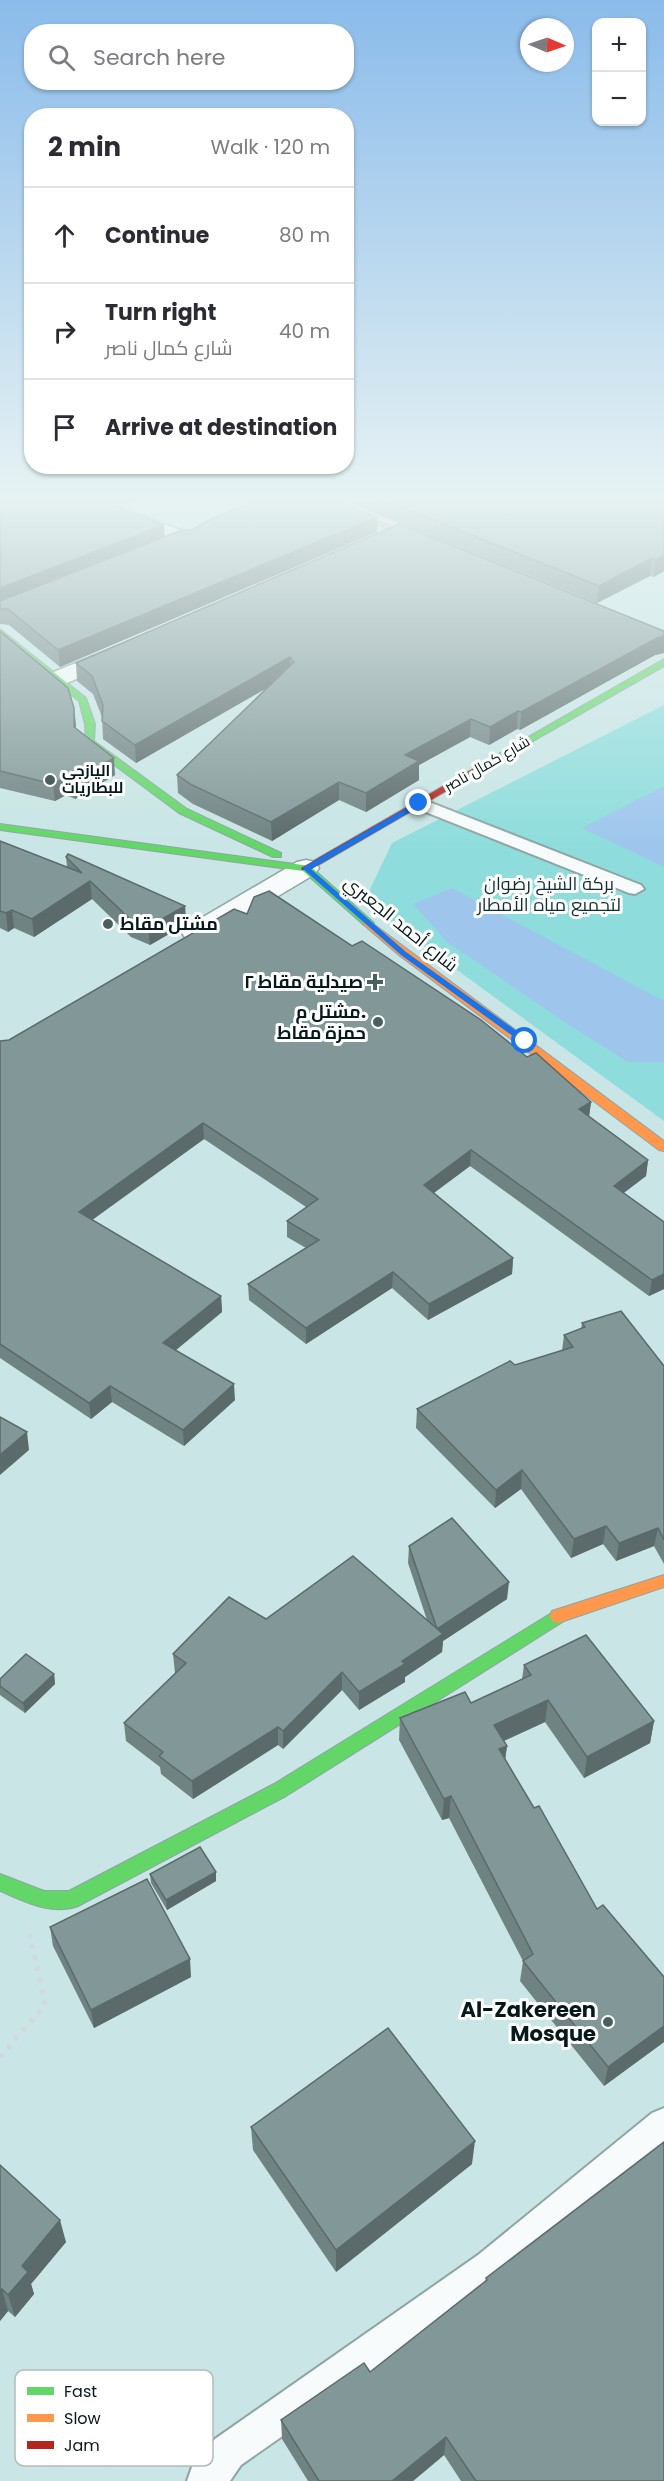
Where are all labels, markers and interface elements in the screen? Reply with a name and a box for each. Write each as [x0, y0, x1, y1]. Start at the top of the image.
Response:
north arrow [520, 18, 574, 72]
map controls [592, 18, 646, 126]
button: + [592, 18, 646, 72]
search box [24, 24, 354, 90]
icon: search [45, 41, 78, 74]
text: Search here [93, 42, 226, 73]
button: − [592, 72, 646, 126]
text: 2 min [48, 129, 121, 165]
text: Walk · 120 m [210, 133, 330, 161]
icon: ahead [48, 219, 81, 252]
text: Continue [105, 220, 209, 251]
text: 80 m [279, 221, 330, 249]
text: Turn right [105, 297, 216, 328]
icon: right [48, 315, 81, 348]
text: 40 m [279, 317, 330, 345]
text: شارع كمال ناصر [105, 334, 233, 362]
icon: arrive [48, 411, 81, 444]
text: Arrive at destination [105, 412, 337, 443]
street label: شارع كمال ناصر [439, 731, 534, 798]
place label: اليازجي للبطاريات [62, 760, 123, 798]
marker: اليازجي للبطاريات [43, 773, 57, 787]
route end [405, 789, 431, 815]
street label: شارع أحمد الجعبري [338, 870, 464, 979]
park label: بركة الشيخ رضوان لتجميع مياه الأمطار [476, 871, 621, 917]
place label: مشتل مقاط [120, 911, 218, 936]
marker: مشتل مقاط [101, 917, 115, 931]
place label: صيدلية مقاط ٢ [244, 969, 363, 994]
marker: صيدلية مقاط ٢ [368, 975, 382, 989]
place label: مشتل م. حمزة مقاط [277, 999, 366, 1045]
marker: مشتل م. حمزة مقاط [371, 1015, 385, 1029]
route start [511, 1027, 537, 1053]
place label: Al-Zakereen Mosque [460, 1995, 596, 2048]
marker: Al-Zakereen Mosque [601, 2015, 615, 2029]
legend [15, 2370, 213, 2466]
text: Fast [64, 2380, 97, 2403]
text: Slow [64, 2407, 101, 2430]
text: Jam [64, 2434, 100, 2457]

